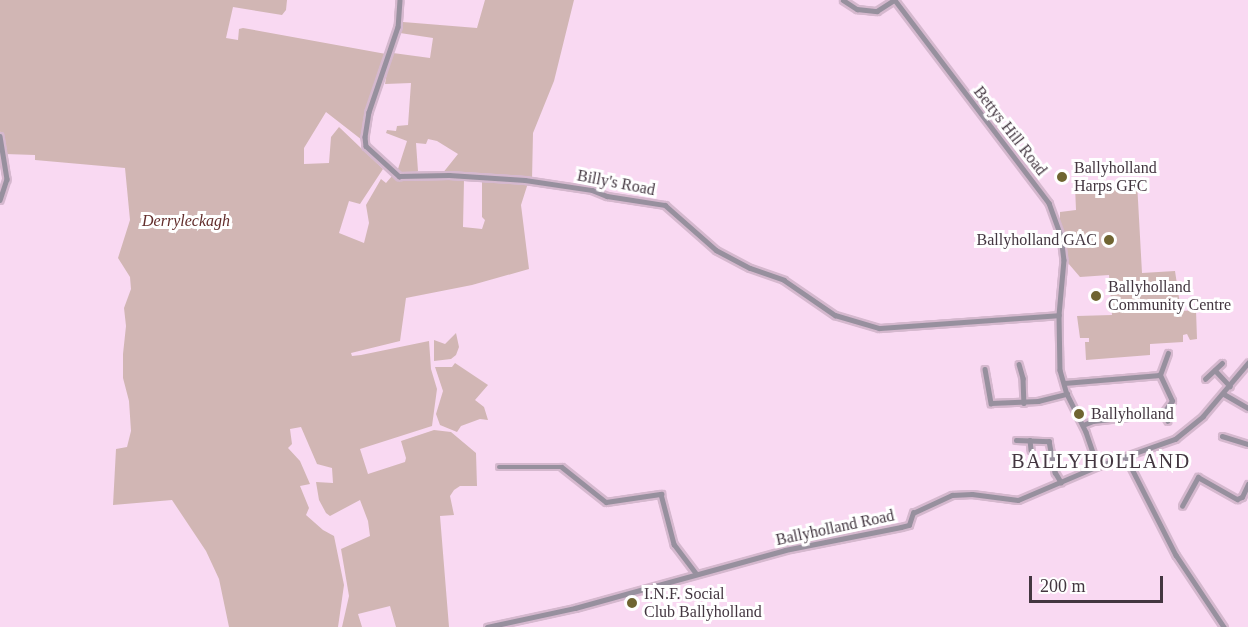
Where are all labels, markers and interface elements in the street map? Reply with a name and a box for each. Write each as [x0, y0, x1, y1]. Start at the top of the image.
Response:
street label: Bettys Hill Road [969, 83, 1051, 179]
place label: Ballyholland Harps GFC [1074, 158, 1157, 196]
street label: Billy's Road [575, 166, 657, 200]
marker: Ballyholland Harps GFC [1055, 170, 1069, 184]
park label: Derryleckagh [142, 211, 230, 231]
place label: Ballyholland GAC [977, 230, 1097, 250]
marker: Ballyholland GAC [1102, 233, 1116, 247]
place label: Ballyholland Community Centre [1108, 277, 1231, 315]
marker: Ballyholland Community Centre [1089, 289, 1103, 303]
place label: Ballyholland [1091, 404, 1174, 424]
marker: Ballyholland [1072, 407, 1086, 421]
district label: BALLYHOLLAND [1011, 449, 1191, 473]
street label: Ballyholland Road [774, 506, 896, 550]
scale bar [1032, 564, 1166, 602]
text: 200 m [1040, 576, 1086, 596]
place label: I.N.F. Social Club Ballyholland [644, 584, 762, 622]
marker: I.N.F. Social Club Ballyholland [625, 596, 639, 610]

